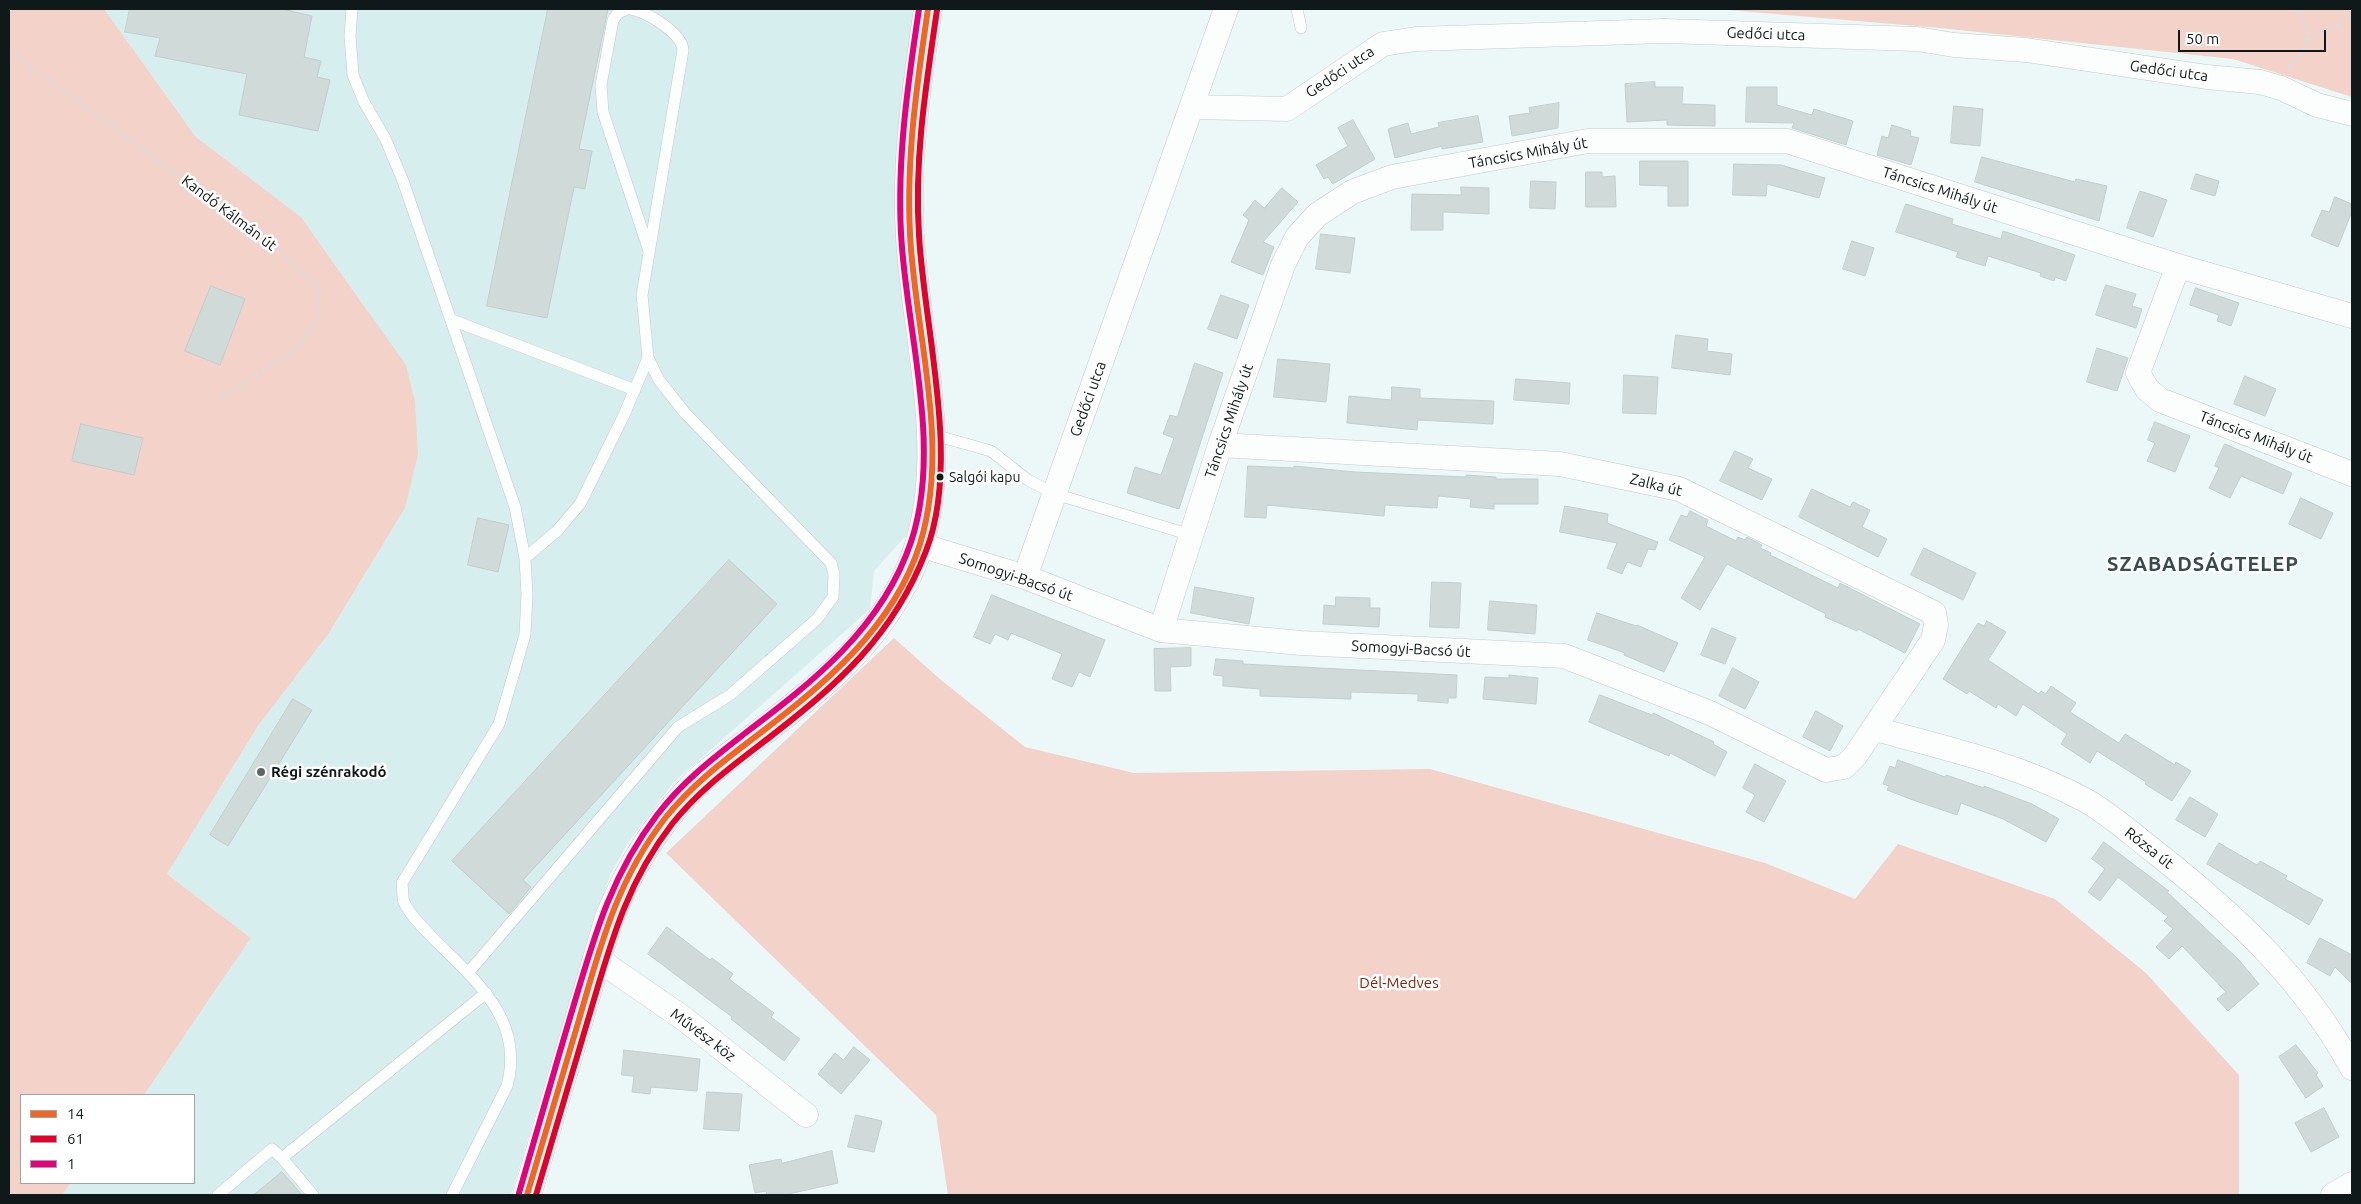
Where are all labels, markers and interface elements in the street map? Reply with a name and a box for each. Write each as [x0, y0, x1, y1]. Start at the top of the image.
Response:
scale bar [2181, 20, 2328, 52]
street label: Gedőci utca [1726, 24, 1806, 44]
text: 50 m [2186, 30, 2219, 47]
street label: Gedőci utca [1302, 42, 1378, 102]
street label: Gedőci utca [2129, 57, 2209, 85]
street label: Táncsics Mihály út [1467, 134, 1589, 172]
street label: Táncsics Mihály út [1880, 163, 2000, 217]
street label: Kandó Kálmán út [178, 171, 280, 255]
street label: Gedőci utca [1066, 359, 1110, 439]
street label: Táncsics Mihály út [1201, 361, 1257, 481]
street label: Táncsics Mihály út [2197, 407, 2315, 467]
place label: Salgói kapu [949, 469, 1020, 485]
street label: Zalka út [1628, 470, 1684, 500]
marker: Salgói kapu [935, 472, 945, 482]
street label: Somogyi-Bacsó út [957, 549, 1075, 605]
district label: SZABADSÁGTELEP [2105, 552, 2301, 576]
street label: Somogyi-Bacsó út [1351, 637, 1471, 661]
place label: Régi szénrakodó [271, 763, 386, 781]
marker: Régi szénrakodó [255, 766, 267, 778]
street label: Rózsa út [2121, 823, 2177, 873]
park label: Dél-Medves [1359, 974, 1439, 992]
street label: Művész köz [667, 1005, 739, 1065]
legend [20, 1094, 195, 1184]
text: 14 [67, 1105, 84, 1122]
text: 61 [67, 1130, 84, 1147]
text: 1 [67, 1155, 75, 1172]

